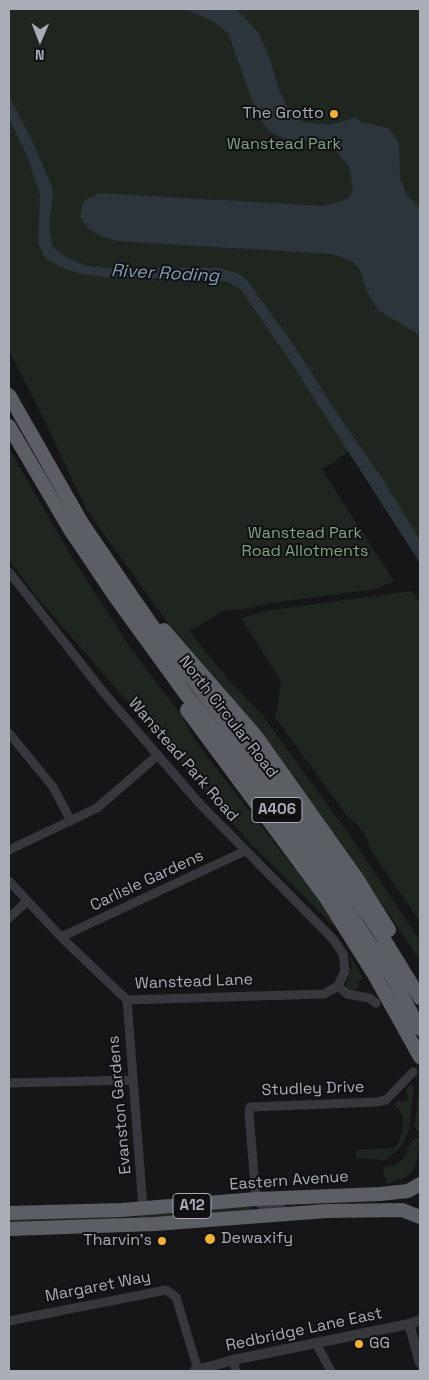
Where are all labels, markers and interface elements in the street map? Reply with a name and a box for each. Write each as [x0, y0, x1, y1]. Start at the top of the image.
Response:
north arrow [15, 15, 65, 65]
text: N [35, 46, 45, 64]
place label: The Grotto [243, 104, 324, 124]
marker: The Grotto [328, 108, 340, 120]
park label: Wanstead Park [227, 135, 341, 155]
water label: River Roding [110, 260, 220, 288]
park label: Wanstead Park Road Allotments [242, 524, 368, 562]
street label: North Circular Road [174, 652, 282, 782]
street label: Wanstead Park Road [124, 694, 242, 826]
road number: A406 [252, 798, 302, 822]
street label: Carlisle Gardens [87, 846, 207, 916]
street label: Wanstead Lane [135, 970, 253, 994]
street label: Evanston Gardens [104, 1035, 136, 1175]
street label: Studley Drive [261, 1078, 365, 1100]
street label: Eastern Avenue [229, 1167, 349, 1195]
road number: A12 [173, 1194, 211, 1218]
place label: Dewaxify [221, 1229, 293, 1249]
place label: Tharvin's [83, 1231, 152, 1251]
marker: Dewaxify [203, 1232, 217, 1246]
marker: Tharvin's [156, 1235, 168, 1247]
street label: Margaret Way [44, 1267, 152, 1307]
street label: Redbridge Lane East [224, 1304, 384, 1356]
place label: GG [369, 1334, 390, 1354]
marker: GG [353, 1338, 365, 1350]

